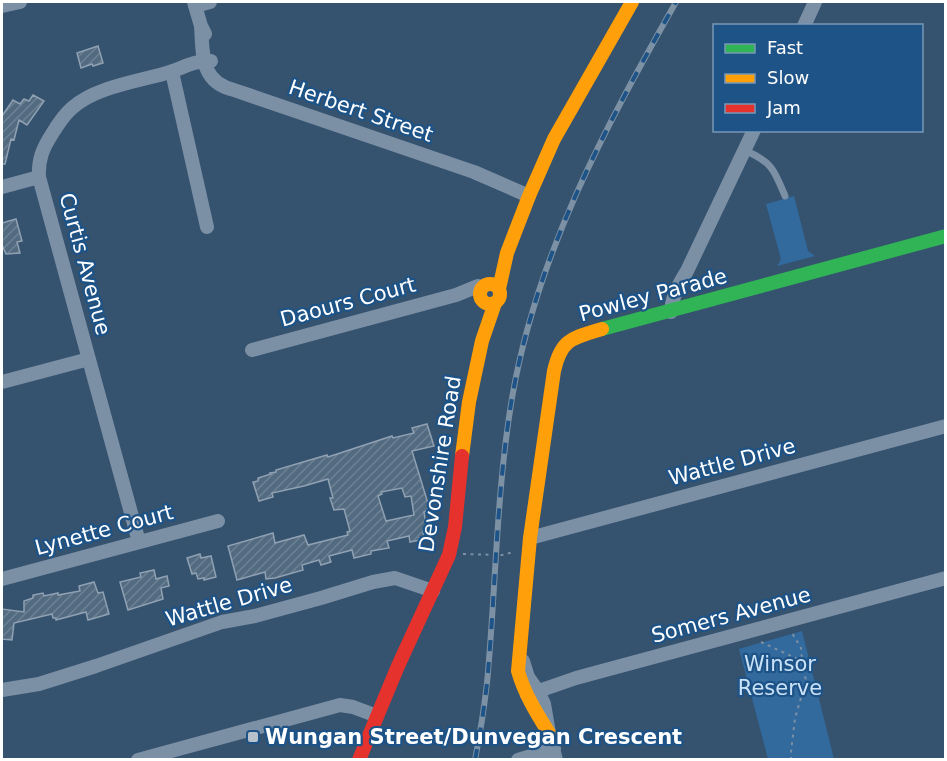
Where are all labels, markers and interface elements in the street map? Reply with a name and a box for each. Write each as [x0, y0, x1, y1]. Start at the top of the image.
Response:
legend [713, 24, 923, 132]
text: Fast [767, 37, 803, 58]
text: Slow [767, 67, 809, 88]
street label: Herbert Street [286, 75, 436, 147]
text: Jam [766, 97, 801, 118]
street label: Curtis Avenue [54, 190, 116, 338]
street label: Powley Parade [576, 264, 730, 326]
street label: Daours Court [278, 272, 418, 332]
street label: Devonshire Road [414, 374, 466, 554]
street label: Wattle Drive [666, 434, 798, 490]
street label: Lynette Court [32, 500, 176, 560]
street label: Wattle Drive [163, 573, 295, 631]
street label: Somers Avenue [649, 582, 813, 648]
park label: Winsor Reserve [738, 652, 822, 700]
place label: Wungan Street/Dunvegan Crescent [265, 725, 682, 749]
marker: Wungan Street/Dunvegan Crescent [246, 730, 260, 744]

